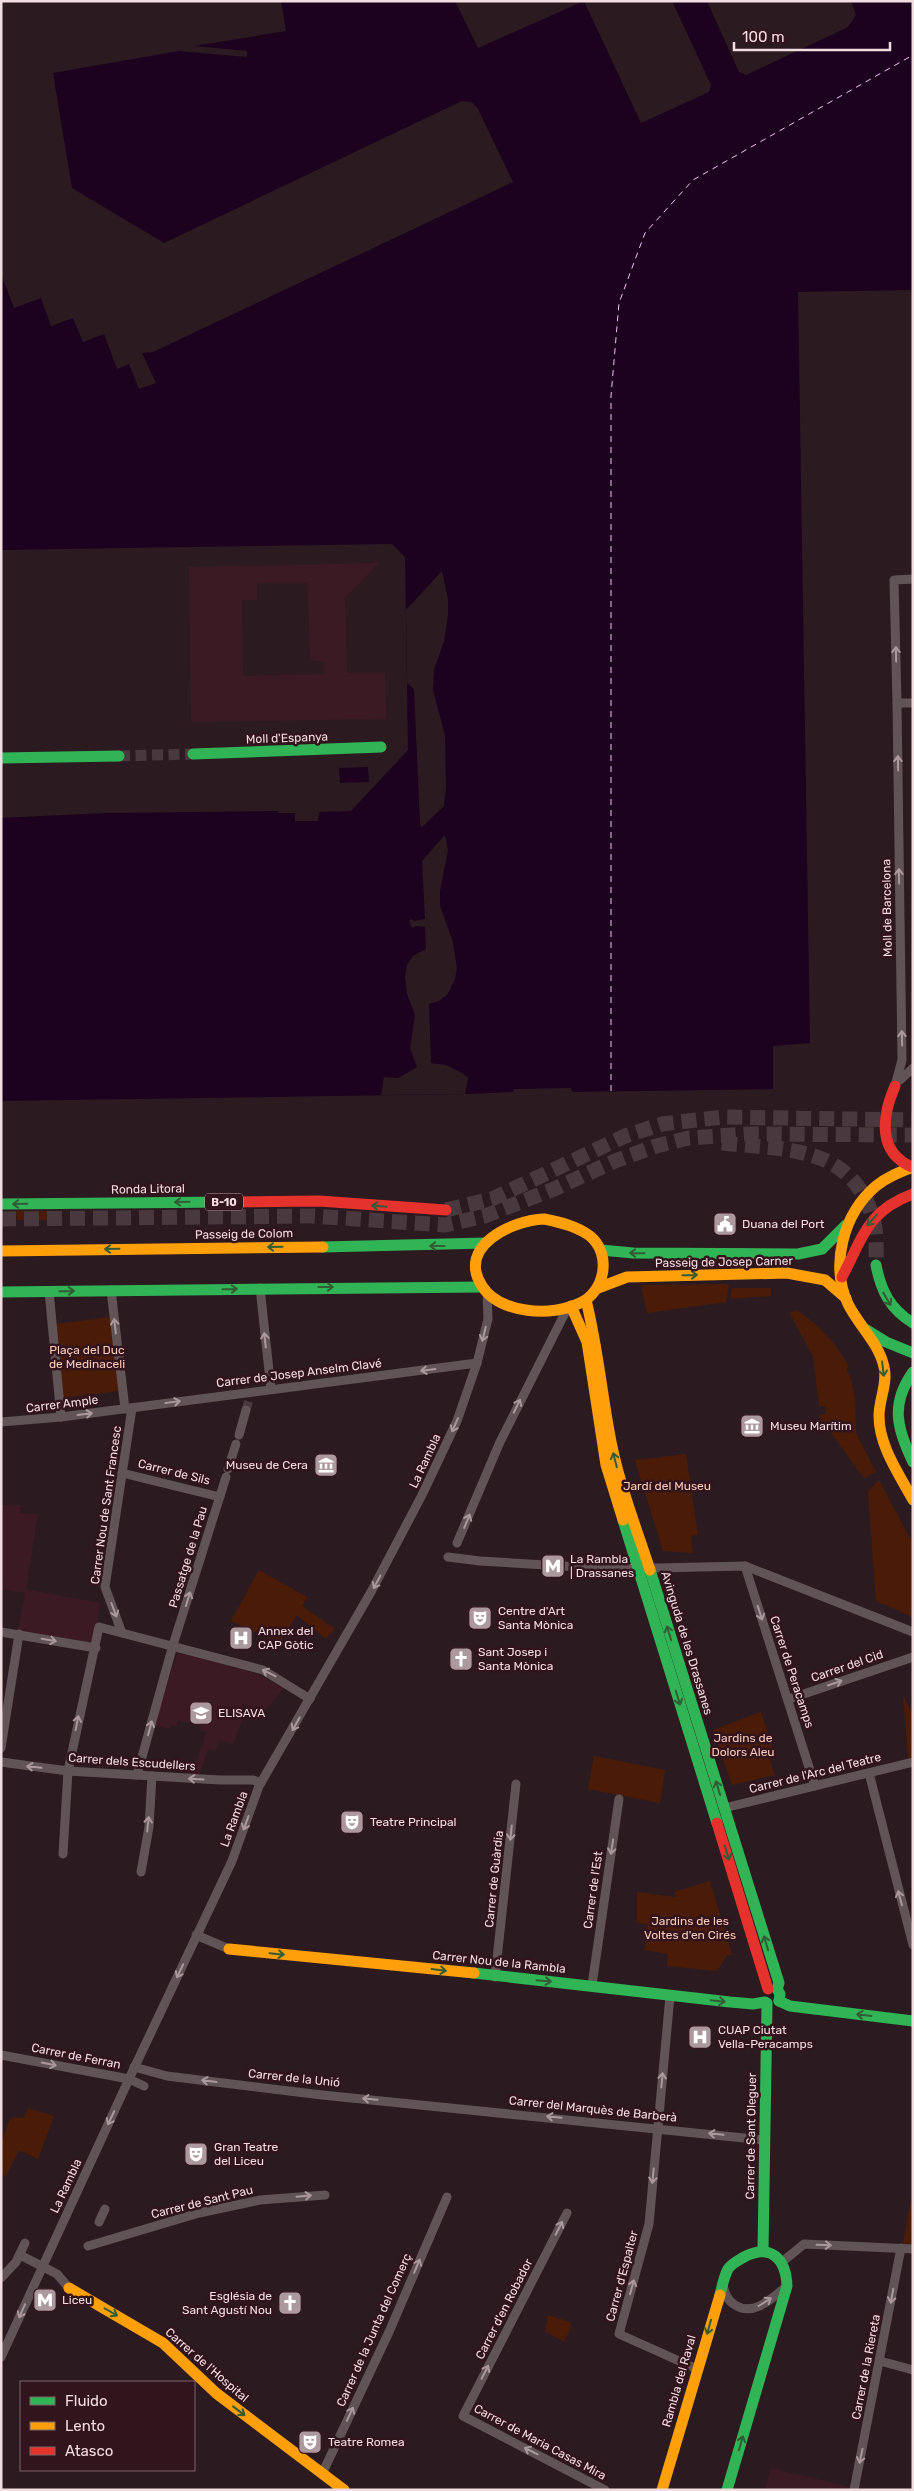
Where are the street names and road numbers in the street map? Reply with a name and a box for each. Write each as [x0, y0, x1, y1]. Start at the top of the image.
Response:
street label: Moll d'Espanya [246, 730, 328, 746]
street label: Moll de Barcelona [879, 859, 895, 957]
street label: Ronda Litoral [111, 1181, 185, 1197]
road number: B-10 [205, 1194, 243, 1210]
street label: Passeig de Colom [195, 1226, 293, 1242]
street label: Passeig de Josep Carner [655, 1254, 794, 1270]
street label: Carrer de Josep Anselm Clavé [215, 1356, 383, 1390]
street label: Carrer Ample [25, 1393, 99, 1415]
street label: Carrer Nou de Sant Francesc [88, 1424, 124, 1585]
street label: La Rambla [406, 1432, 444, 1490]
street label: Carrer de Sils [137, 1456, 211, 1488]
street label: Passatge de la Pau [166, 1505, 210, 1609]
street label: Avinguda de les Drassanes [658, 1570, 716, 1716]
street label: Carrer de Peracamps [767, 1614, 817, 1730]
street label: Carrer del Cid [809, 1647, 885, 1685]
street label: Carrer de l'Arc del Teatre [748, 1750, 883, 1796]
street label: Carrer dels Escudellers [68, 1751, 196, 1773]
street label: La Rambla [217, 1789, 251, 1849]
street label: Carrer de Guàrdia [482, 1830, 506, 1928]
street label: Carrer de l'Est [581, 1850, 605, 1930]
street label: Carrer Nou de la Rambla [432, 1948, 566, 1976]
street label: Carrer de Ferran [30, 2040, 122, 2072]
street label: Carrer de la Unió [247, 2066, 341, 2090]
street label: Carrer de Sant Oleguer [743, 2072, 759, 2199]
street label: Carrer del Marquès de Barberà [508, 2093, 678, 2125]
street label: La Rambla [47, 2157, 85, 2215]
street label: Carrer de Sant Pau [150, 2183, 254, 2221]
street label: Carrer d'Espalter [603, 2229, 641, 2323]
street label: Carrer de la Junta del Comerç [334, 2251, 414, 2409]
street label: Carrer d'en Robador [473, 2256, 536, 2362]
street label: Carrer de la Riereta [849, 2313, 883, 2421]
street label: Carrer de l'Hospital [162, 2325, 252, 2405]
street label: Rambla del Raval [659, 2333, 699, 2428]
street label: Carrer de Maria Casas Mira [472, 2401, 608, 2483]

